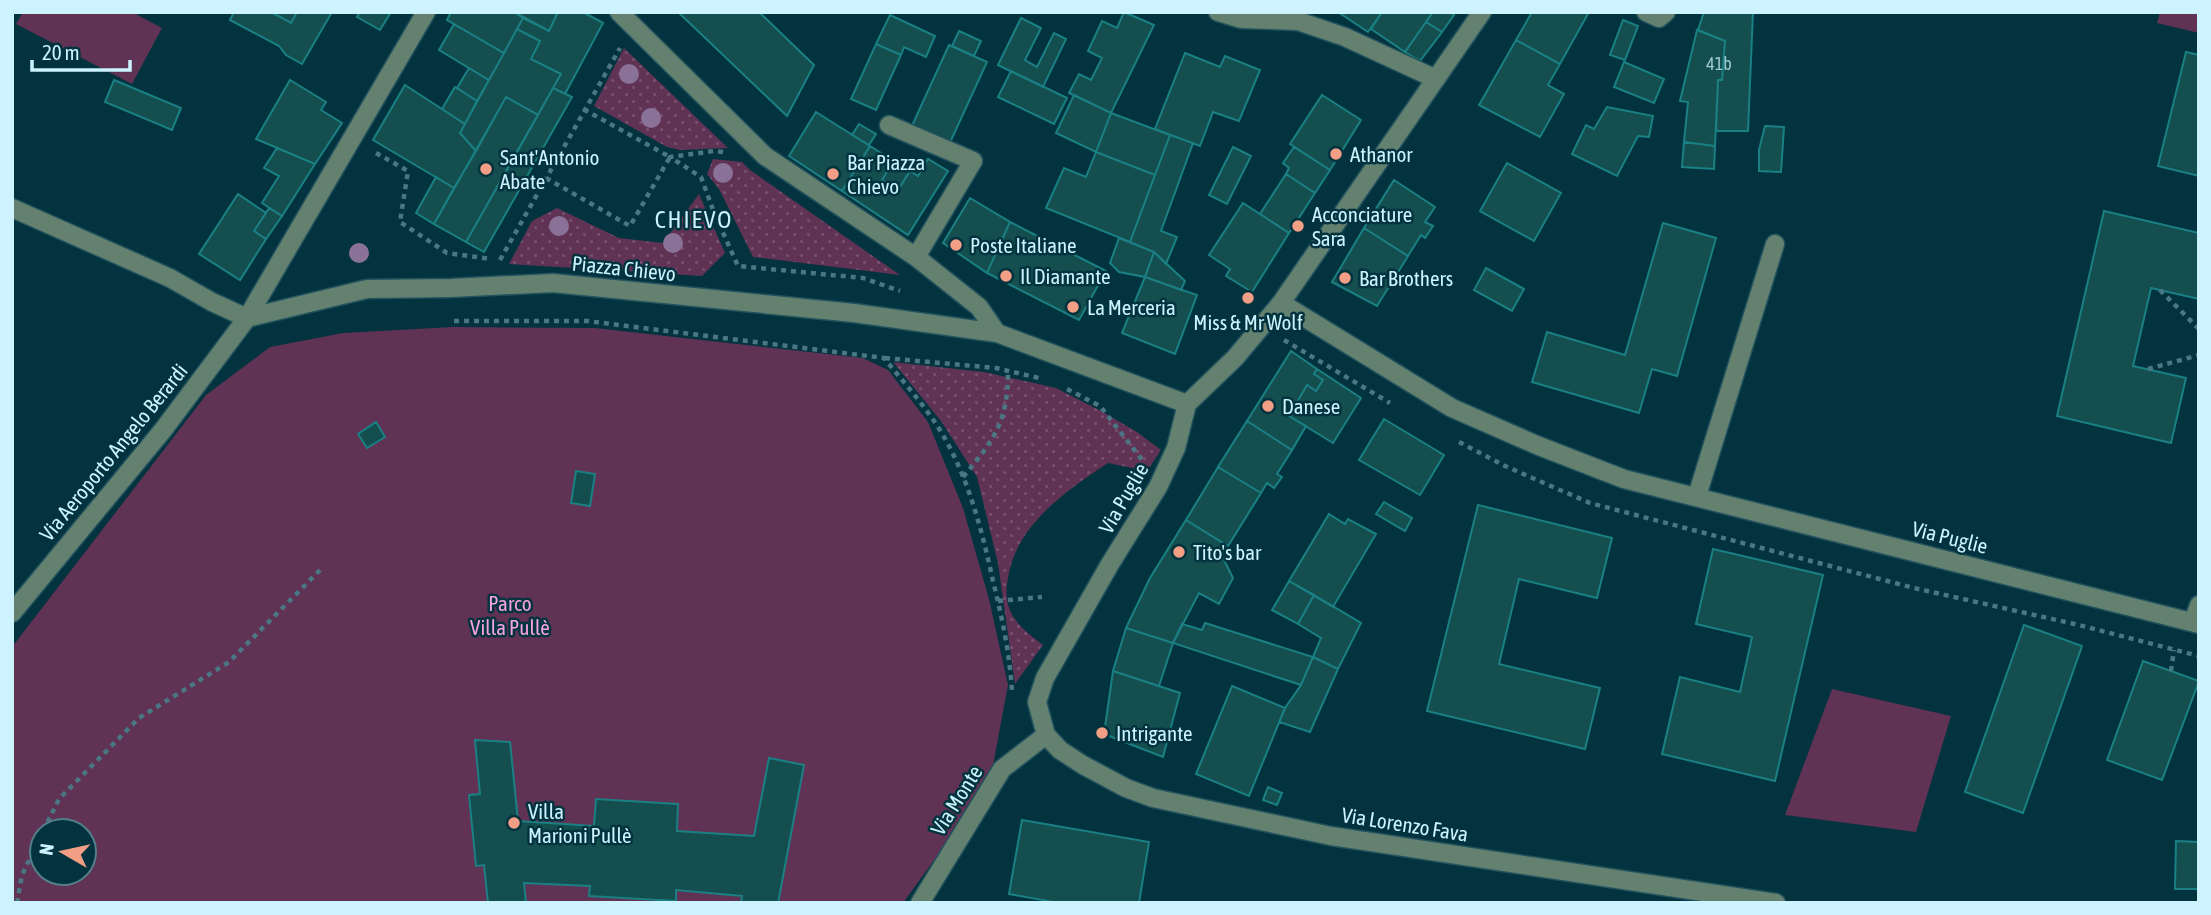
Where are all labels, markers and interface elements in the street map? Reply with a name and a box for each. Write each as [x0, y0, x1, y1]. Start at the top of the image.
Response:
scale bar [32, 28, 130, 72]
text: 20 m [42, 40, 80, 64]
house number: 41b [1706, 53, 1732, 74]
place label: Athanor [1350, 142, 1413, 166]
place label: Sant'Antonio Abate [500, 145, 599, 193]
marker: Athanor [1328, 146, 1344, 162]
place label: Bar Piazza Chievo [847, 150, 925, 198]
marker: Sant'Antonio Abate [478, 161, 494, 177]
marker: Bar Piazza Chievo [825, 166, 841, 182]
place label: Acconciature Sara [1312, 202, 1412, 250]
district label: CHIEVO [655, 206, 733, 233]
marker: Acconciature Sara [1290, 218, 1306, 234]
place label: Poste Italiane [970, 233, 1077, 257]
marker: Poste Italiane [948, 237, 964, 253]
street label: Piazza Chievo [571, 251, 677, 285]
place label: Il Diamante [1020, 264, 1111, 288]
place label: Bar Brothers [1359, 266, 1453, 290]
marker: Il Diamante [998, 268, 1014, 284]
marker: Bar Brothers [1337, 270, 1353, 286]
marker: Miss & Mr Wolf [1240, 290, 1256, 306]
place label: La Merceria [1087, 295, 1176, 319]
marker: La Merceria [1065, 299, 1081, 315]
place label: Miss & Mr Wolf [1193, 310, 1303, 334]
street label: Via Aeroporto Angelo Berardi [34, 359, 192, 545]
place label: Danese [1282, 394, 1340, 418]
marker: Danese [1260, 398, 1276, 414]
street label: Via Puglie [1093, 459, 1153, 537]
street label: Via Puglie [1910, 516, 1990, 558]
place label: Tito's bar [1193, 540, 1262, 564]
marker: Tito's bar [1171, 544, 1187, 560]
park label: Parco Villa Pullè [470, 591, 550, 639]
place label: Intrigante [1116, 721, 1193, 745]
marker: Intrigante [1094, 725, 1110, 741]
street label: Via Monte [925, 761, 987, 839]
place label: Villa Marioni Pullè [528, 799, 632, 847]
street label: Via Lorenzo Fava [1340, 802, 1470, 846]
marker: Villa Marioni Pullè [506, 815, 522, 831]
north arrow [28, 817, 98, 887]
text: N [34, 842, 58, 857]

